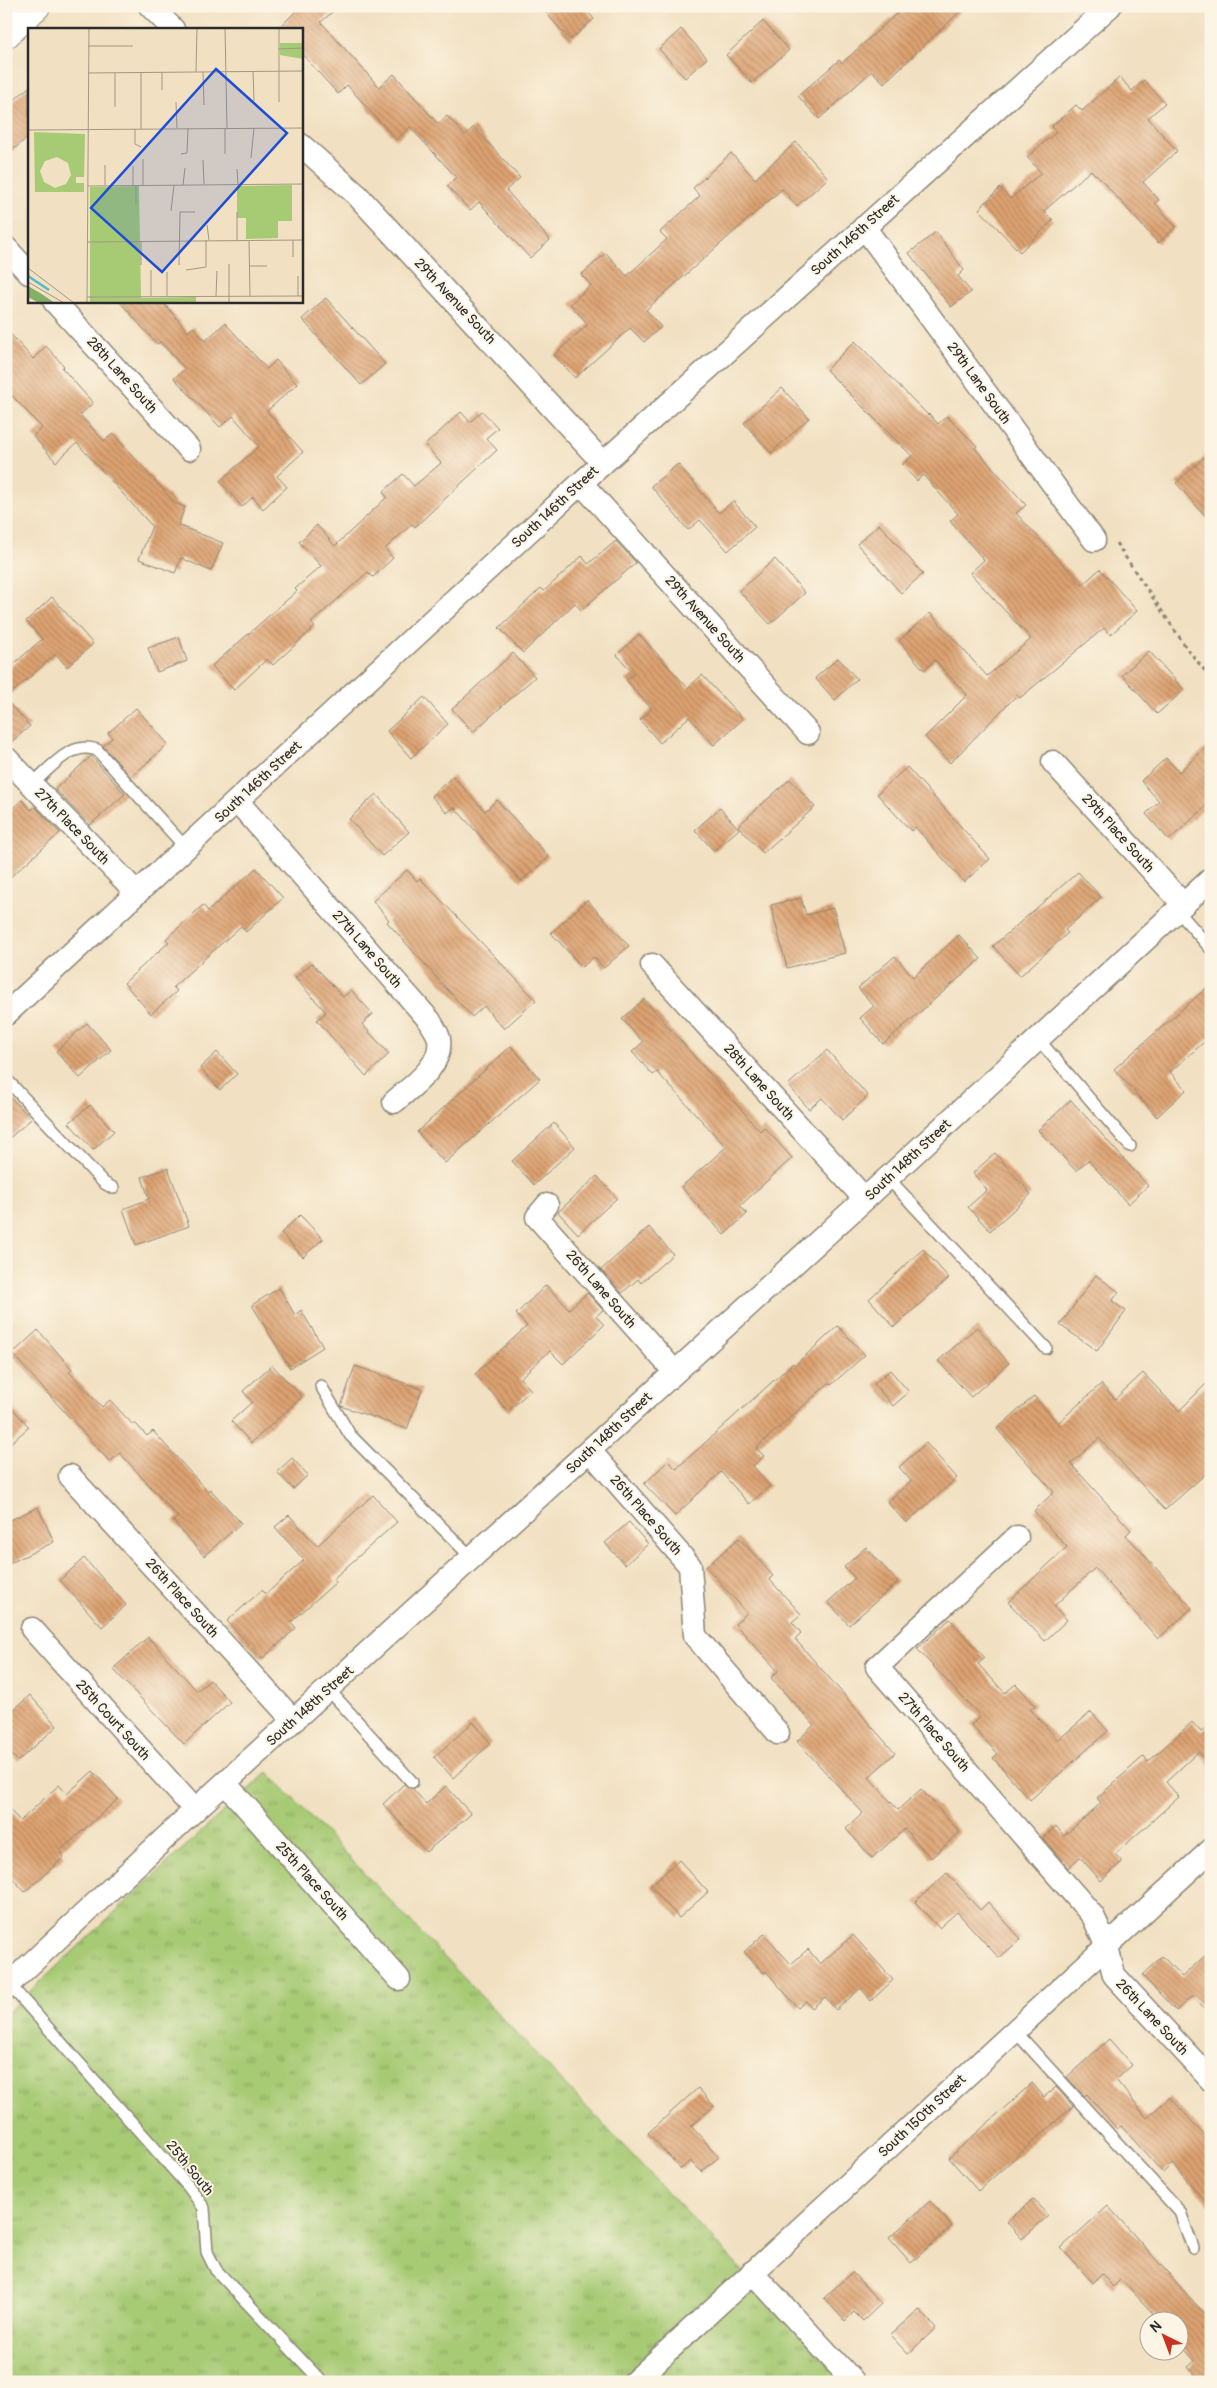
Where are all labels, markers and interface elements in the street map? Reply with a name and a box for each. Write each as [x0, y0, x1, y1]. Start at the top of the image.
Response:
inset map [28, 28, 302, 302]
street label: South 146th Street [807, 191, 903, 279]
street label: 29th Avenue South [411, 255, 499, 347]
street label: 28th Lane South [83, 333, 161, 417]
street label: 29th Lane South [944, 339, 1014, 427]
street label: South 146th Street [508, 462, 602, 552]
street label: 29th Avenue South [661, 572, 749, 666]
street label: South 146th Street [211, 737, 305, 827]
street label: 27th Place South [31, 784, 113, 868]
street label: 29th Place South [1078, 790, 1158, 876]
street label: 27th Lane South [329, 907, 405, 991]
street label: 28th Lane South [720, 1040, 798, 1124]
street label: South 148th Street [861, 1115, 955, 1204]
street label: 26th Lane South [562, 1246, 640, 1332]
street label: South 148th Street [562, 1388, 656, 1477]
street label: 26th Place South [607, 1471, 685, 1559]
street label: 26th Place South [142, 1555, 222, 1641]
street label: South 148th Street [263, 1662, 358, 1750]
street label: 25th Court South [72, 1676, 154, 1764]
street label: 27th Place South [895, 1689, 973, 1775]
street label: 25th Place South [272, 1838, 352, 1924]
street label: 26th Lane South [1112, 1975, 1192, 2059]
street label: South 150th Street [875, 2071, 970, 2161]
street label: 25th South [163, 2137, 217, 2199]
north arrow [1140, 2310, 1190, 2360]
text: N [1146, 2317, 1165, 2336]

